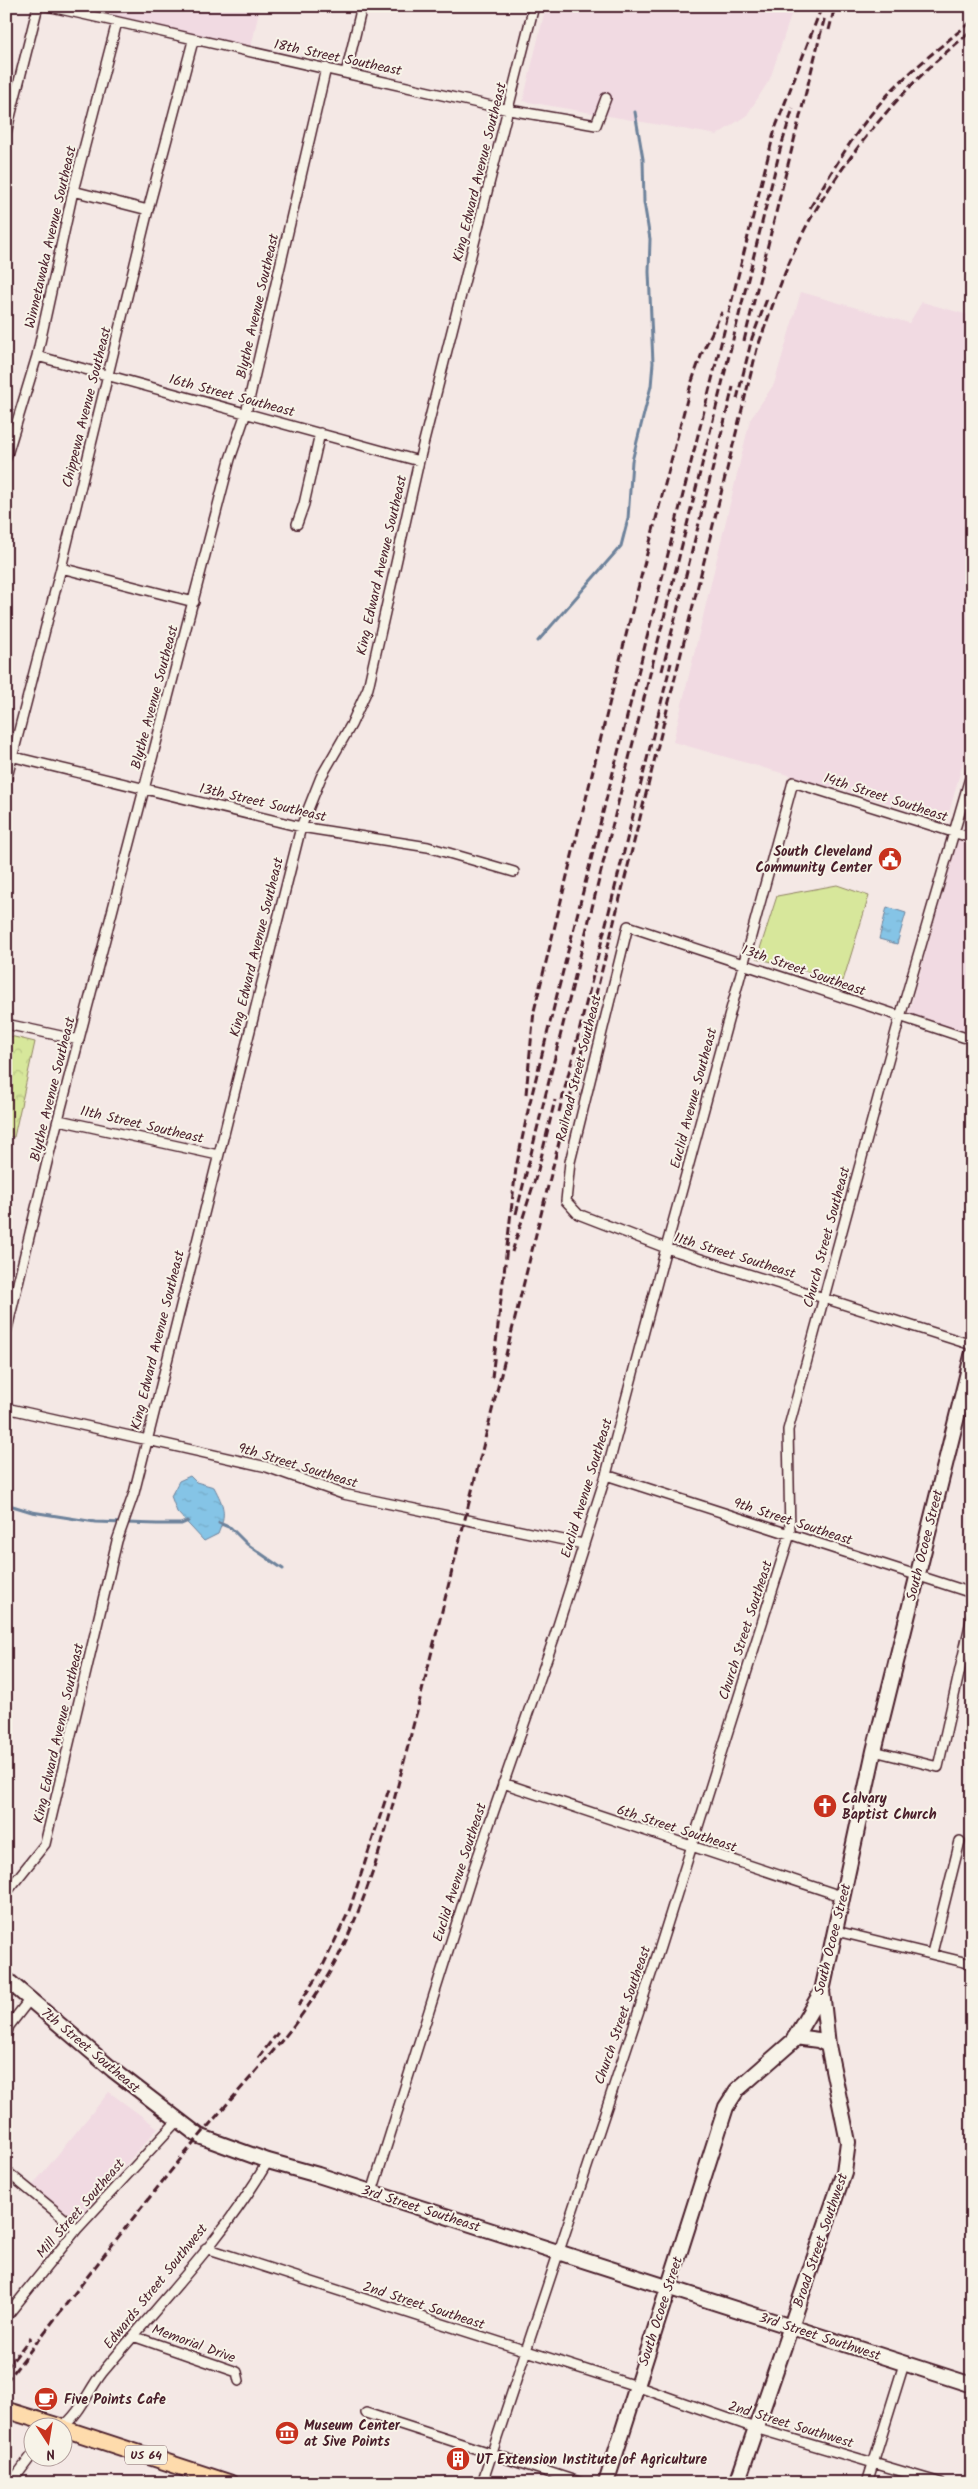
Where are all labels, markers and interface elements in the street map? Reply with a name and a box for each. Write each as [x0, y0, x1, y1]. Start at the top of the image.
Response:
street label: 18th Street Southeast [272, 34, 404, 82]
street label: King Edward Avenue Southeast [447, 80, 513, 264]
street label: Winnetawaka Avenue Southeast [19, 143, 83, 331]
street label: Blythe Avenue Southeast [231, 231, 285, 381]
street label: Chippewa Avenue Southeast [56, 324, 118, 490]
street label: 16th Street Southeast [166, 369, 298, 424]
street label: King Edward Avenue Southeast [351, 472, 414, 657]
street label: Blythe Avenue Southeast [125, 622, 185, 772]
street label: 14th Street Southeast [821, 767, 951, 829]
street label: 13th Street Southeast [197, 778, 329, 828]
place label: South Cleveland Community Center [755, 841, 873, 879]
public building icon: South Cleveland Community Center [877, 846, 903, 872]
street label: King Edward Avenue Southeast [224, 855, 290, 1039]
street label: 13th Street Southeast [739, 939, 869, 1003]
street label: Railroad Street Southeast [550, 992, 608, 1144]
street label: Blythe Avenue Southeast [24, 1014, 82, 1164]
street label: Euclid Avenue Southeast [665, 1025, 724, 1171]
street label: 11th Street Southeast [78, 1100, 206, 1150]
street label: Church Street Southeast [798, 1164, 857, 1310]
street label: 11th Street Southeast [671, 1227, 799, 1285]
street label: King Edward Avenue Southeast [125, 1248, 191, 1432]
street label: Euclid Avenue Southeast [555, 1415, 619, 1561]
street label: 9th Street Southeast [235, 1437, 361, 1495]
street label: South Ocoee Street [901, 1487, 950, 1603]
street label: 9th Street Southeast [730, 1492, 856, 1552]
street label: Church Street Southeast [713, 1557, 779, 1703]
street label: King Edward Avenue Southeast [28, 1640, 91, 1825]
place label: Calvary Baptist Church [842, 1788, 937, 1826]
church icon: Calvary Baptist Church [812, 1793, 838, 1819]
street label: Euclid Avenue Southeast [427, 1799, 493, 1945]
street label: 6th Street Southeast [614, 1799, 740, 1859]
street label: South Ocoee Street [809, 1881, 858, 1997]
street label: Church Street Southeast [589, 1942, 657, 2088]
street label: 7th Street Southeast [36, 2003, 145, 2099]
street label: Mill Street Southeast [31, 2154, 131, 2263]
street label: Broad Street Southwest [788, 2170, 854, 2310]
street label: 3rd Street Southeast [358, 2179, 484, 2239]
street label: Edwards Street Southwest [98, 2219, 214, 2354]
street label: South Ocoee Street [633, 2253, 689, 2369]
street label: 2nd Street Southeast [360, 2276, 488, 2336]
street label: 3rd Street Southwest [756, 2307, 884, 2367]
street label: Memorial Drive [149, 2319, 239, 2369]
cafe icon: Five Points Cafe [33, 2386, 59, 2412]
place label: Five Points Cafe [64, 2389, 166, 2411]
street label: 2nd Street Southwest [725, 2395, 857, 2455]
place label: Museum Center at 5ive Points [304, 2415, 401, 2453]
north arrow [22, 2416, 72, 2466]
museum icon: Museum Center at 5ive Points [274, 2420, 300, 2446]
text: N [44, 2442, 57, 2465]
road number: US 64 [125, 2446, 167, 2464]
building icon: UT Extension Institute of Agriculture [445, 2446, 471, 2472]
place label: UT Extension Institute of Agriculture [476, 2449, 707, 2471]

